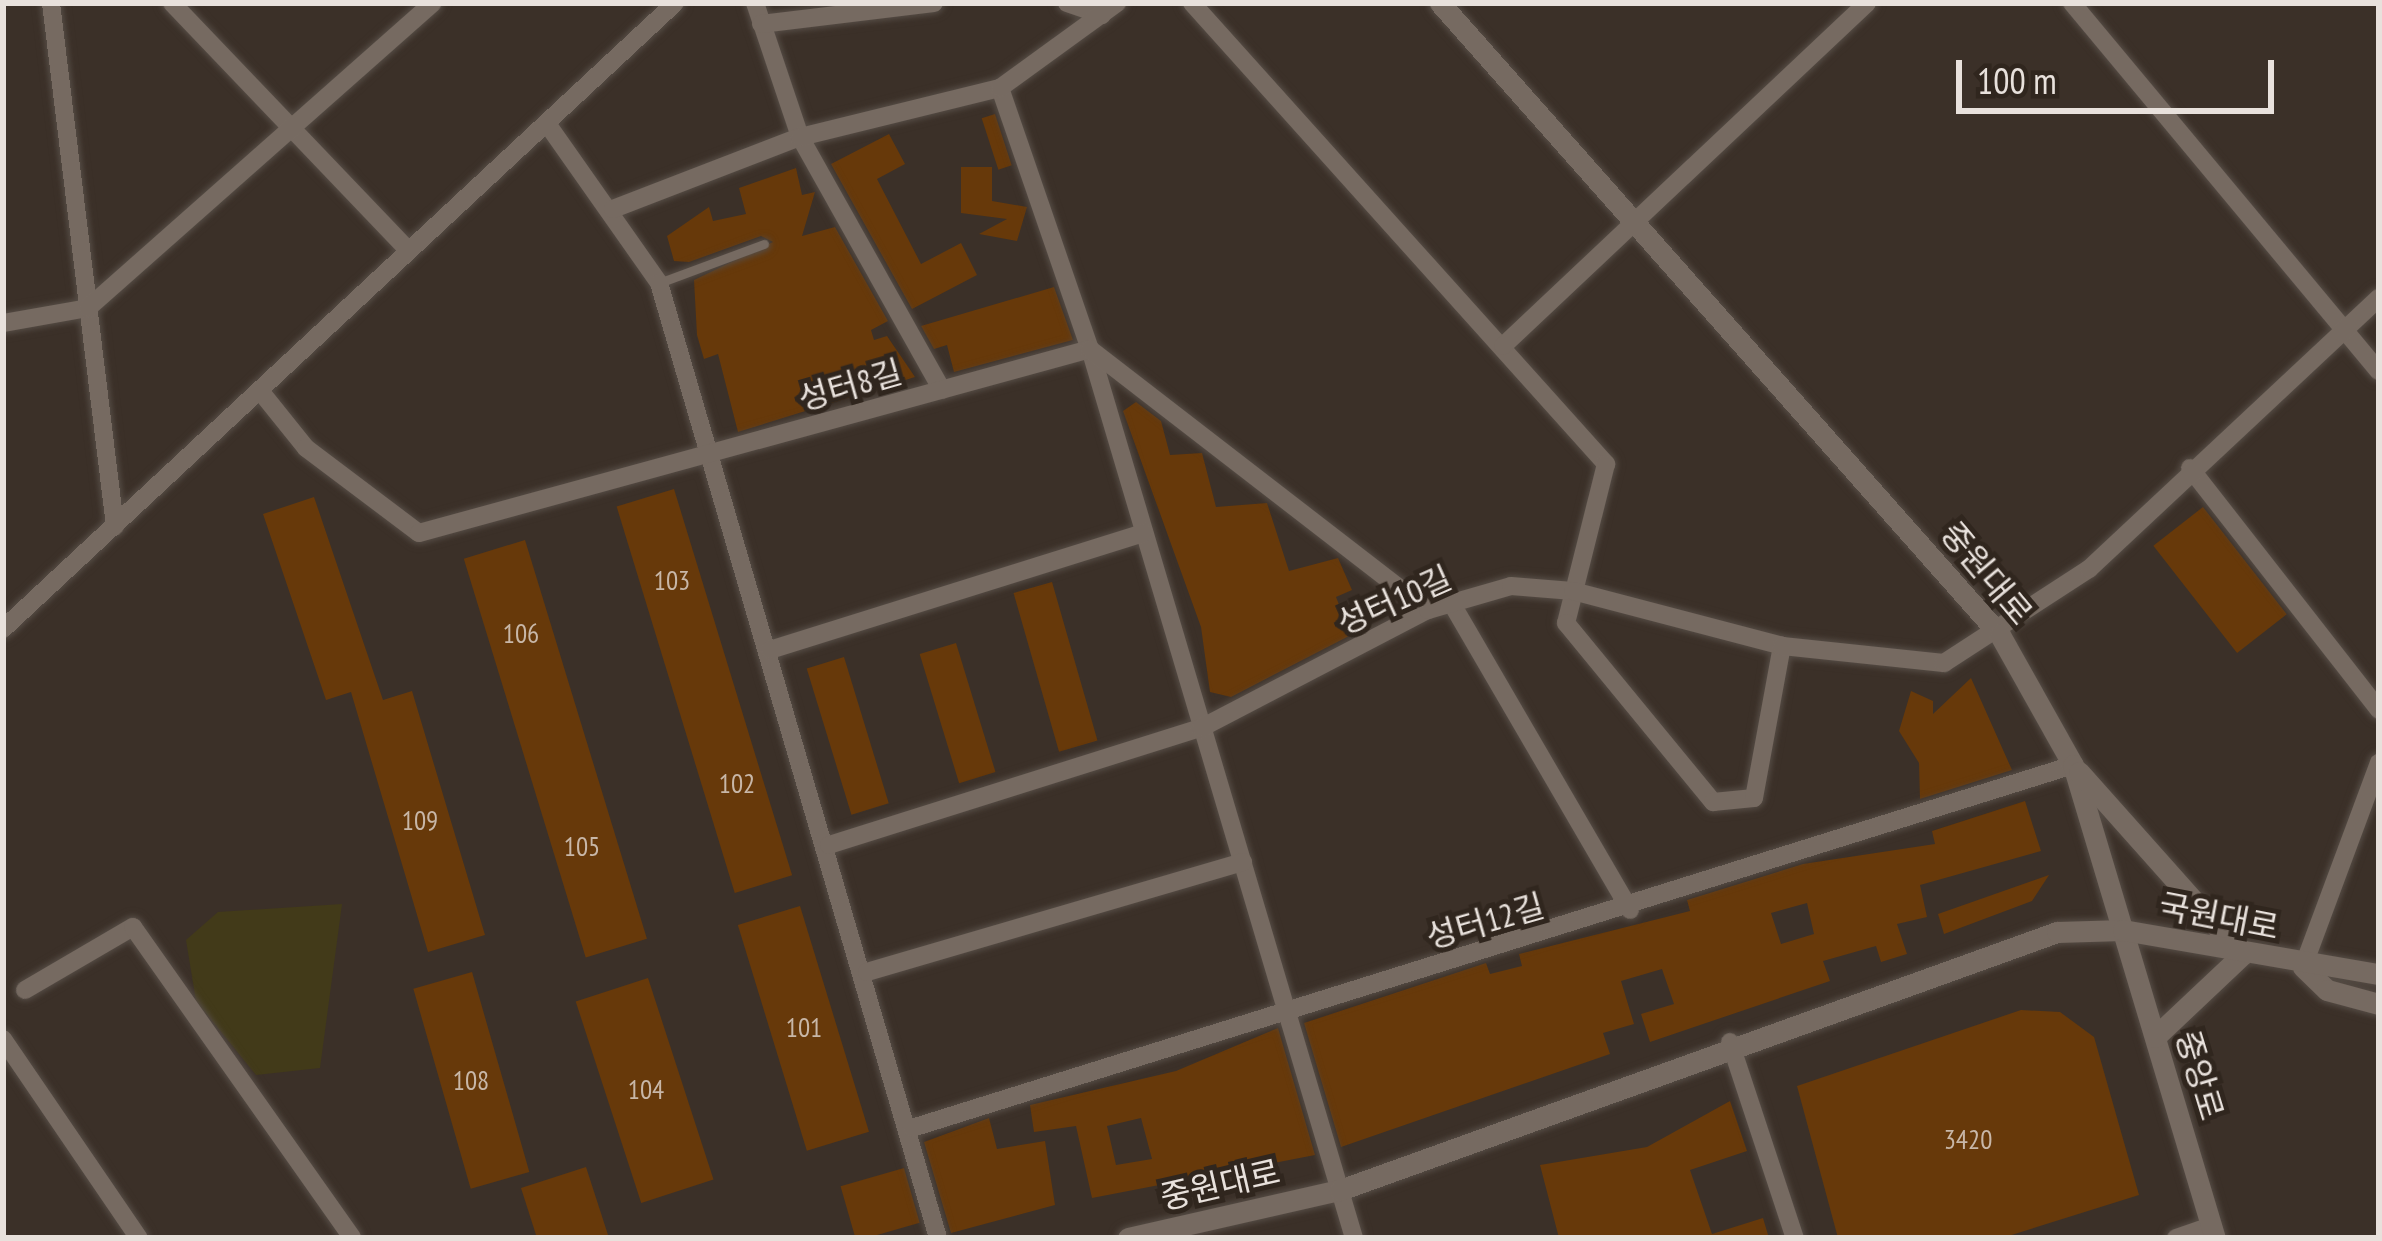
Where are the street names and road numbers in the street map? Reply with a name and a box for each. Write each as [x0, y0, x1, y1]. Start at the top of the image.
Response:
street label: 성터8길 [794, 351, 906, 419]
street label: 중원대로 [1933, 514, 2041, 632]
street label: 성터10길 [1331, 557, 1457, 643]
street label: 성터12길 [1421, 885, 1549, 957]
street label: 국원대로 [2156, 885, 2282, 947]
street label: 중앙로 [2168, 1026, 2232, 1124]
street label: 중원대로 [1156, 1151, 1284, 1217]

